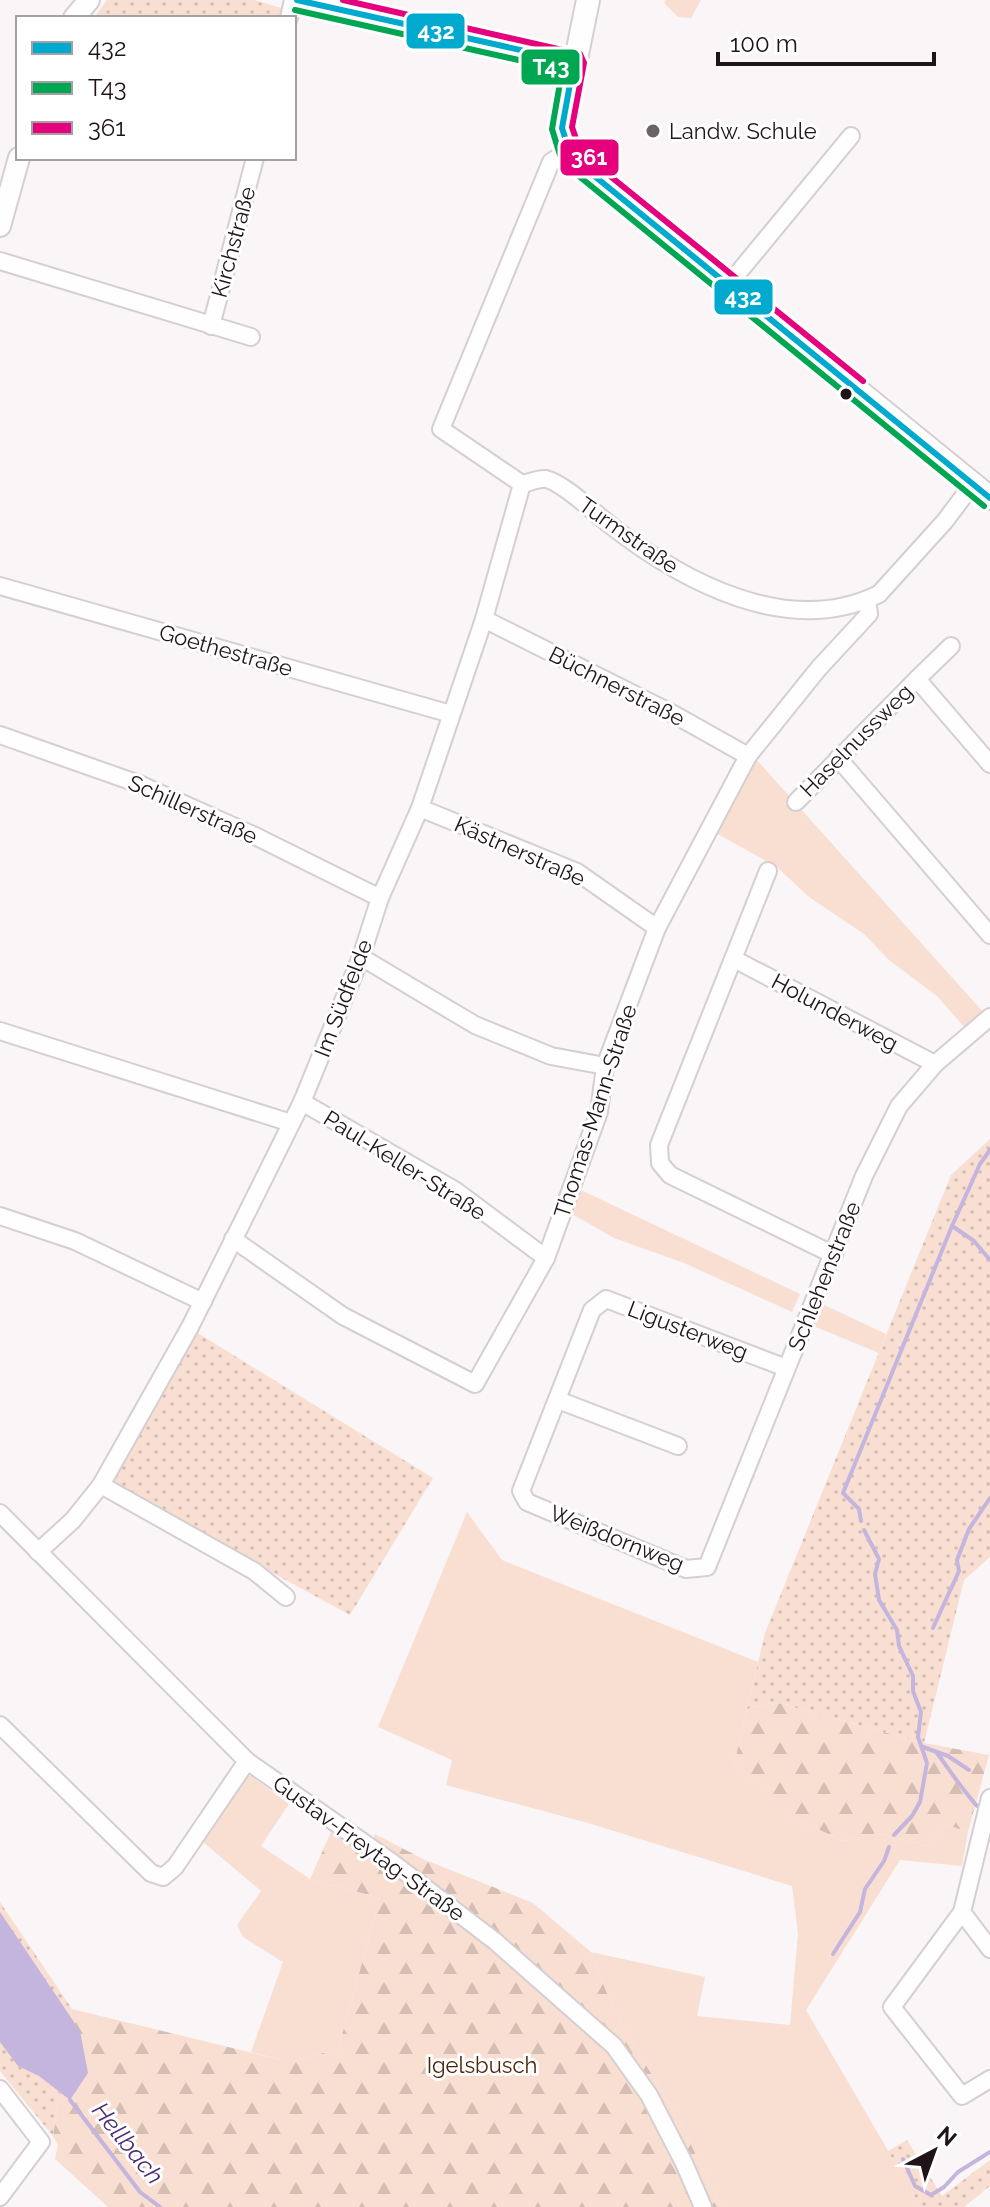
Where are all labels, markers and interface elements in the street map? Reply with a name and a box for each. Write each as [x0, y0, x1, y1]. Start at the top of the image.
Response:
line badge: 432 [405, 12, 466, 50]
legend [16, 16, 296, 160]
scale bar [718, 16, 934, 66]
text: 432 [417, 18, 455, 44]
text: 100 m [730, 29, 798, 58]
text: 432 [88, 33, 126, 62]
line badge: T43 [520, 48, 581, 86]
text: T43 [533, 54, 569, 80]
text: T43 [88, 73, 127, 102]
text: 361 [88, 113, 126, 142]
place label: Landw. Schule [669, 118, 817, 144]
marker: Landw. Schule [644, 122, 662, 140]
line badge: 361 [559, 138, 620, 177]
text: 361 [571, 144, 607, 170]
street label: Kirchstraße [206, 184, 260, 300]
line badge: 432 [713, 278, 774, 316]
text: 432 [724, 284, 762, 310]
unlabelled marker [838, 386, 854, 402]
street label: Turmstraße [574, 491, 684, 579]
street label: Goethestraße [156, 619, 296, 681]
street label: Büchnerstraße [545, 641, 689, 731]
street label: Haselnussweg [794, 678, 918, 802]
street label: Schillerstraße [125, 769, 262, 849]
street label: Kästnerstraße [451, 811, 589, 891]
street label: Im Südfelde [309, 935, 377, 1060]
street label: Holunderweg [767, 968, 903, 1056]
street label: Thomas-Mann-Straße [548, 1001, 642, 1221]
street label: Paul-Keller-Straße [319, 1105, 491, 1225]
street label: Schlehenstraße [782, 1198, 866, 1354]
street label: Ligusterweg [624, 1295, 752, 1365]
street label: Weißdornweg [546, 1499, 688, 1577]
street label: Gustav-Freytag-Straße [268, 1770, 470, 1926]
park label: Igelsbusch [427, 2052, 537, 2078]
water label: Hellbach [86, 2096, 170, 2190]
north arrow [894, 2111, 974, 2191]
text: N [932, 2121, 962, 2151]

